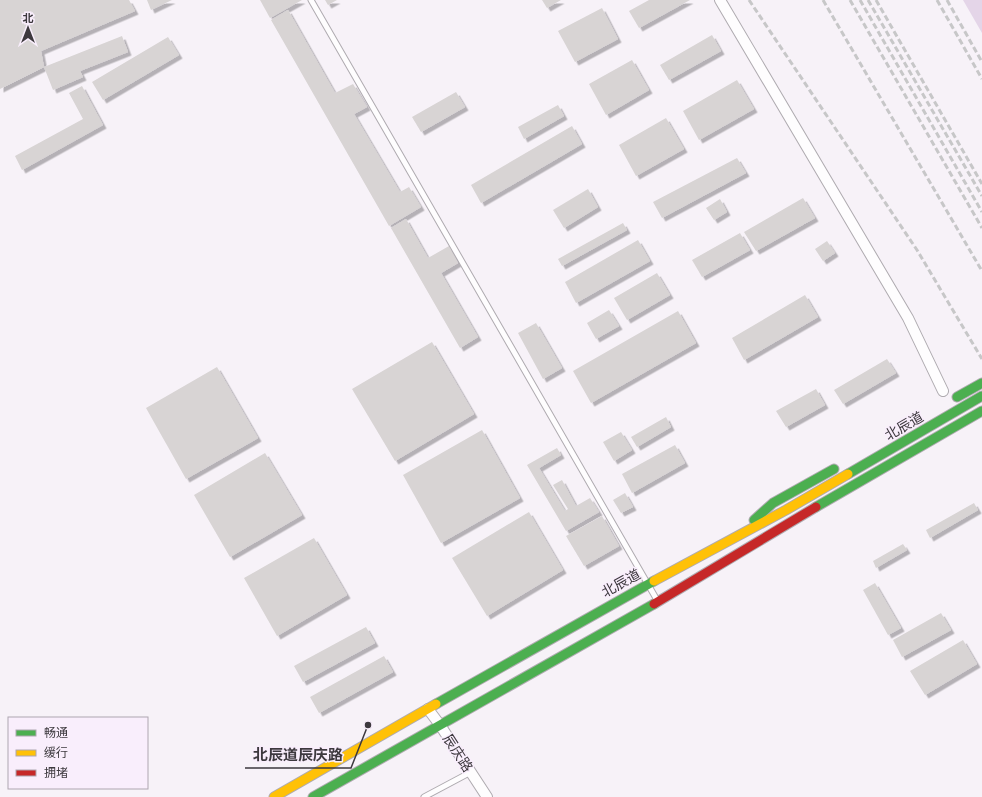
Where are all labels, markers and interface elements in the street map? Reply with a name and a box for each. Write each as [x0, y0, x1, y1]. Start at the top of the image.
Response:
north arrow [8, 8, 48, 48]
text: 北 [23, 13, 34, 24]
street label: 北辰道 [882, 409, 926, 443]
street label: 北辰道 [599, 566, 643, 600]
legend [8, 717, 148, 789]
text: 畅通 [44, 726, 68, 739]
street label: 辰庆路 [440, 732, 475, 775]
callout: 北辰道辰庆路 [245, 741, 351, 768]
text: 缓行 [44, 746, 68, 759]
text: 北辰道辰庆路 [253, 747, 343, 763]
text: 拥堵 [44, 767, 68, 779]

